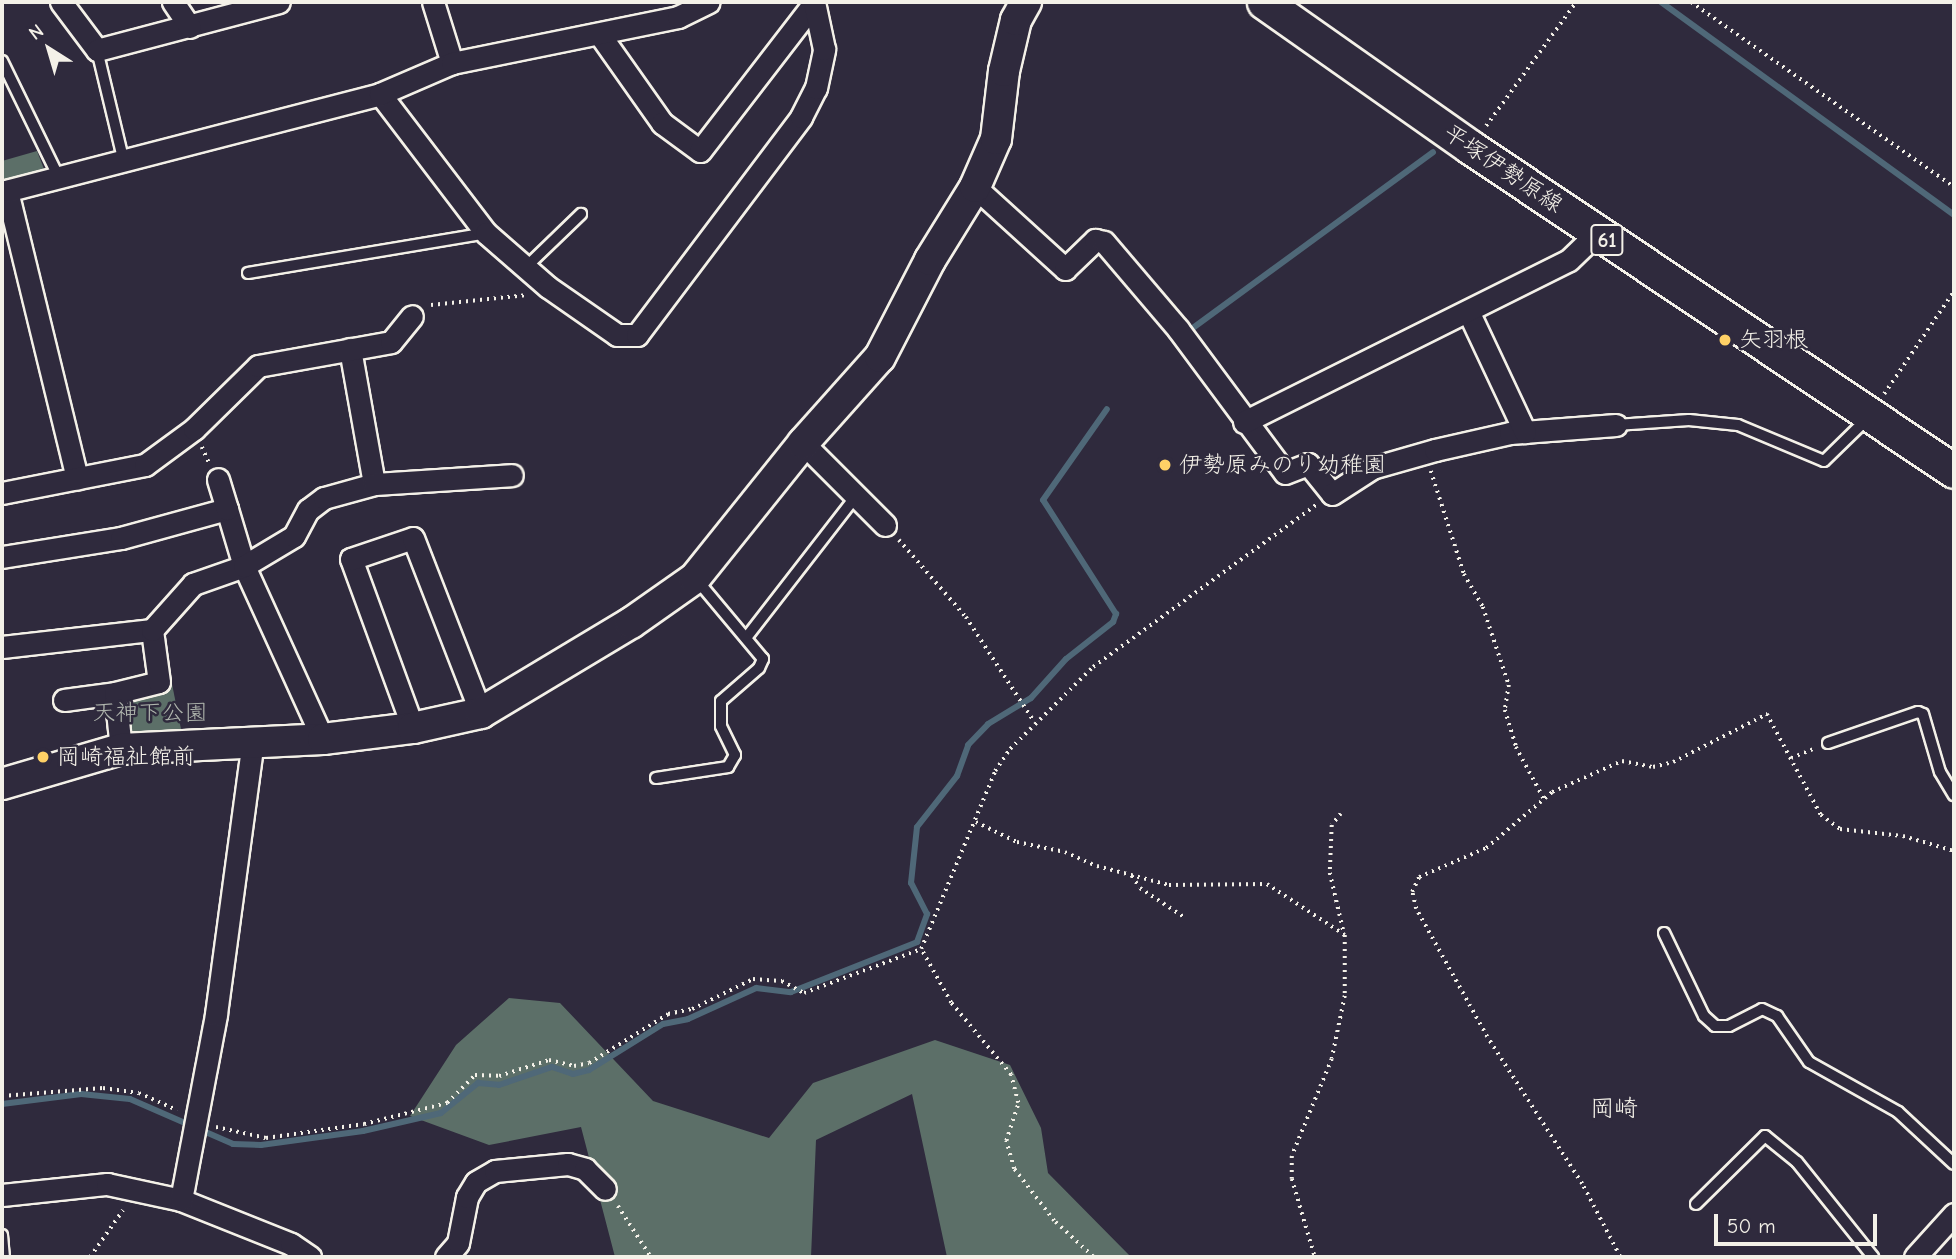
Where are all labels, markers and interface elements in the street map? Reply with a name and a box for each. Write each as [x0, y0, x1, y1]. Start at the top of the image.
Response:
north arrow [14, 14, 84, 84]
text: N [25, 20, 48, 45]
street label: 平塚伊勢原線 [1438, 119, 1568, 219]
road number: 61 [1590, 222, 1624, 258]
place label: 矢羽根 [1739, 326, 1808, 354]
marker: 矢羽根 [1717, 332, 1733, 348]
place label: 伊勢原みのり幼稚園 [1179, 451, 1386, 479]
marker: 伊勢原みのり幼稚園 [1157, 457, 1173, 473]
park label: 天神下公園 [93, 699, 207, 727]
place label: 岡崎福祉館前 [57, 743, 195, 771]
marker: 岡崎福祉館前 [35, 749, 51, 765]
district label: 岡崎 [1590, 1095, 1638, 1123]
scale bar [1718, 1200, 1881, 1244]
text: 50 m [1727, 1214, 1776, 1238]

